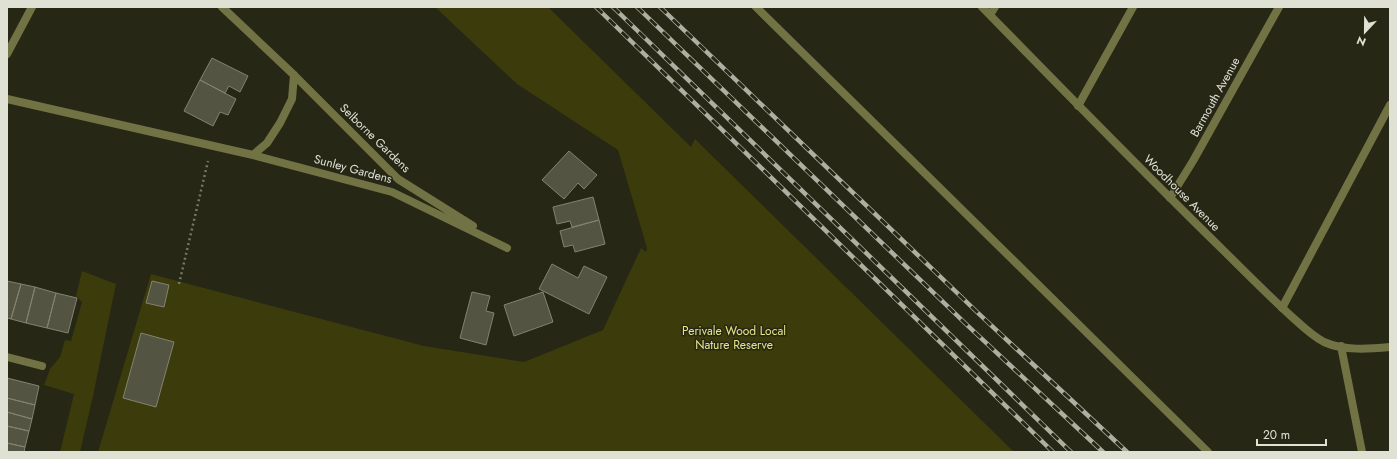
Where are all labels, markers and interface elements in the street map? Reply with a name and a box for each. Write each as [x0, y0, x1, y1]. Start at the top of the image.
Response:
north arrow [1345, 12, 1385, 52]
text: N [1354, 32, 1368, 50]
street label: Barmouth Avenue [1186, 54, 1244, 140]
street label: Selborne Gardens [335, 99, 415, 177]
street label: Sunley Gardens [312, 150, 394, 188]
street label: Woodhouse Avenue [1140, 151, 1224, 235]
park label: Perivale Wood Local Nature Reserve [682, 322, 786, 354]
scale bar [1257, 421, 1326, 447]
text: 20 m [1263, 426, 1290, 444]

